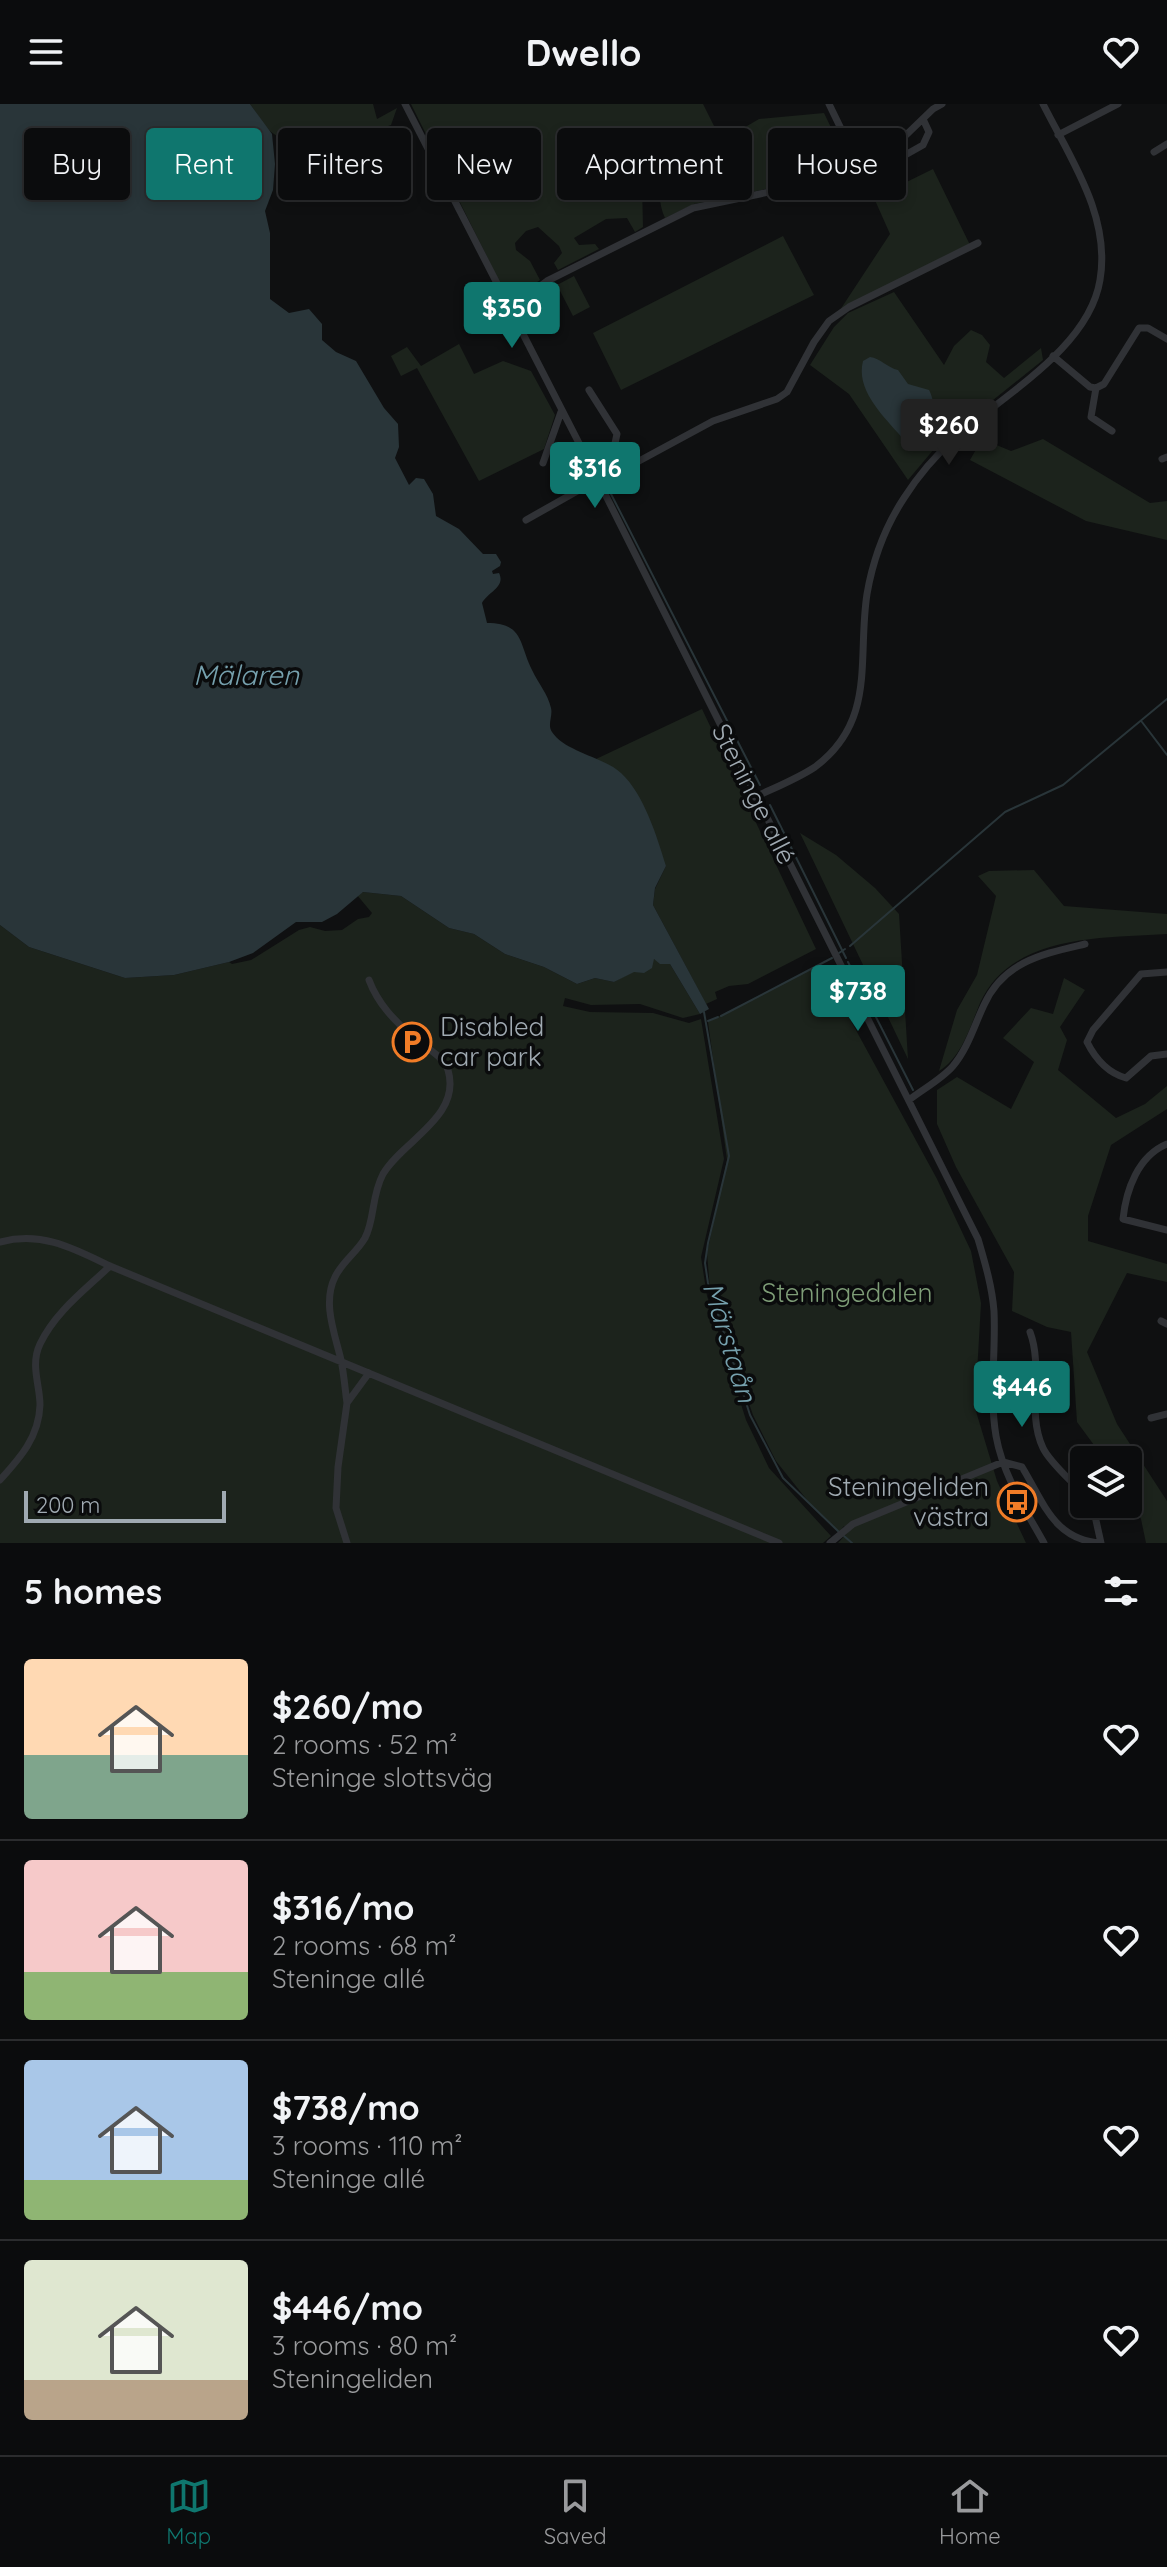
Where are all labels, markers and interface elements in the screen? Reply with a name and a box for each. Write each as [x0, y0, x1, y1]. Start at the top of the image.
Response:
icon: menu [24, 30, 68, 74]
text: Dwello [525, 30, 642, 75]
icon: heart [1099, 30, 1143, 74]
chip: Buy [24, 128, 130, 200]
chip: Rent [146, 128, 262, 200]
chip: Filters [278, 128, 411, 200]
chip: New [427, 128, 541, 200]
chip: Apartment [557, 128, 752, 200]
chip: House [768, 128, 906, 200]
pin: $350 [465, 282, 559, 350]
text: $350 [482, 291, 542, 324]
pin: $260 [902, 399, 996, 467]
text: $260 [919, 408, 979, 441]
pin: $316 [548, 442, 642, 510]
text: $316 [568, 451, 622, 484]
water label: Mälaren [193, 657, 300, 692]
street label: Steninge allé [705, 718, 804, 870]
pin: $738 [811, 965, 905, 1033]
text: $738 [829, 974, 887, 1007]
place label: Disabled car park [440, 1010, 544, 1073]
parking icon: Disabled car park [391, 1021, 433, 1063]
park label: Steningedalen [762, 1276, 932, 1309]
water label: Märstaån [696, 1277, 766, 1407]
pin: $446 [975, 1361, 1069, 1429]
text: $446 [992, 1370, 1052, 1403]
map controls [1070, 1446, 1142, 1518]
button: layers [1070, 1446, 1142, 1518]
place label: Steningeliden västra [828, 1470, 989, 1533]
bus stop icon: Steningeliden västra [996, 1481, 1038, 1523]
scale bar [24, 1487, 226, 1523]
text: 200 m [36, 1491, 100, 1519]
icon: filters [1099, 1569, 1143, 1613]
text: 5 homes [24, 1570, 162, 1613]
text: $260/mo [272, 1685, 423, 1728]
icon: home [88, 1691, 184, 1787]
icon: heart [1099, 1717, 1143, 1761]
text: 2 rooms · 52 m² [272, 1728, 457, 1761]
text: Steninge slottsväg [272, 1761, 493, 1794]
text: $316/mo [272, 1886, 414, 1929]
icon: home [88, 1892, 184, 1988]
icon: heart [1099, 1918, 1143, 1962]
text: 2 rooms · 68 m² [272, 1929, 457, 1962]
text: Steninge allé [272, 1962, 425, 1995]
text: $738/mo [272, 2086, 420, 2129]
icon: home [88, 2092, 184, 2188]
icon: heart [1099, 2118, 1143, 2162]
text: 3 rooms · 110 m² [272, 2129, 463, 2162]
text: Steninge allé [272, 2162, 425, 2195]
text: $446/mo [272, 2286, 423, 2329]
icon: home [88, 2292, 184, 2388]
icon: heart [1099, 2318, 1143, 2362]
text: 3 rooms · 80 m² [272, 2329, 457, 2362]
text: Steningeliden [272, 2362, 433, 2395]
tab: Map [166, 2474, 211, 2550]
tab: Saved [544, 2474, 606, 2550]
tab: Home [939, 2474, 1001, 2550]

